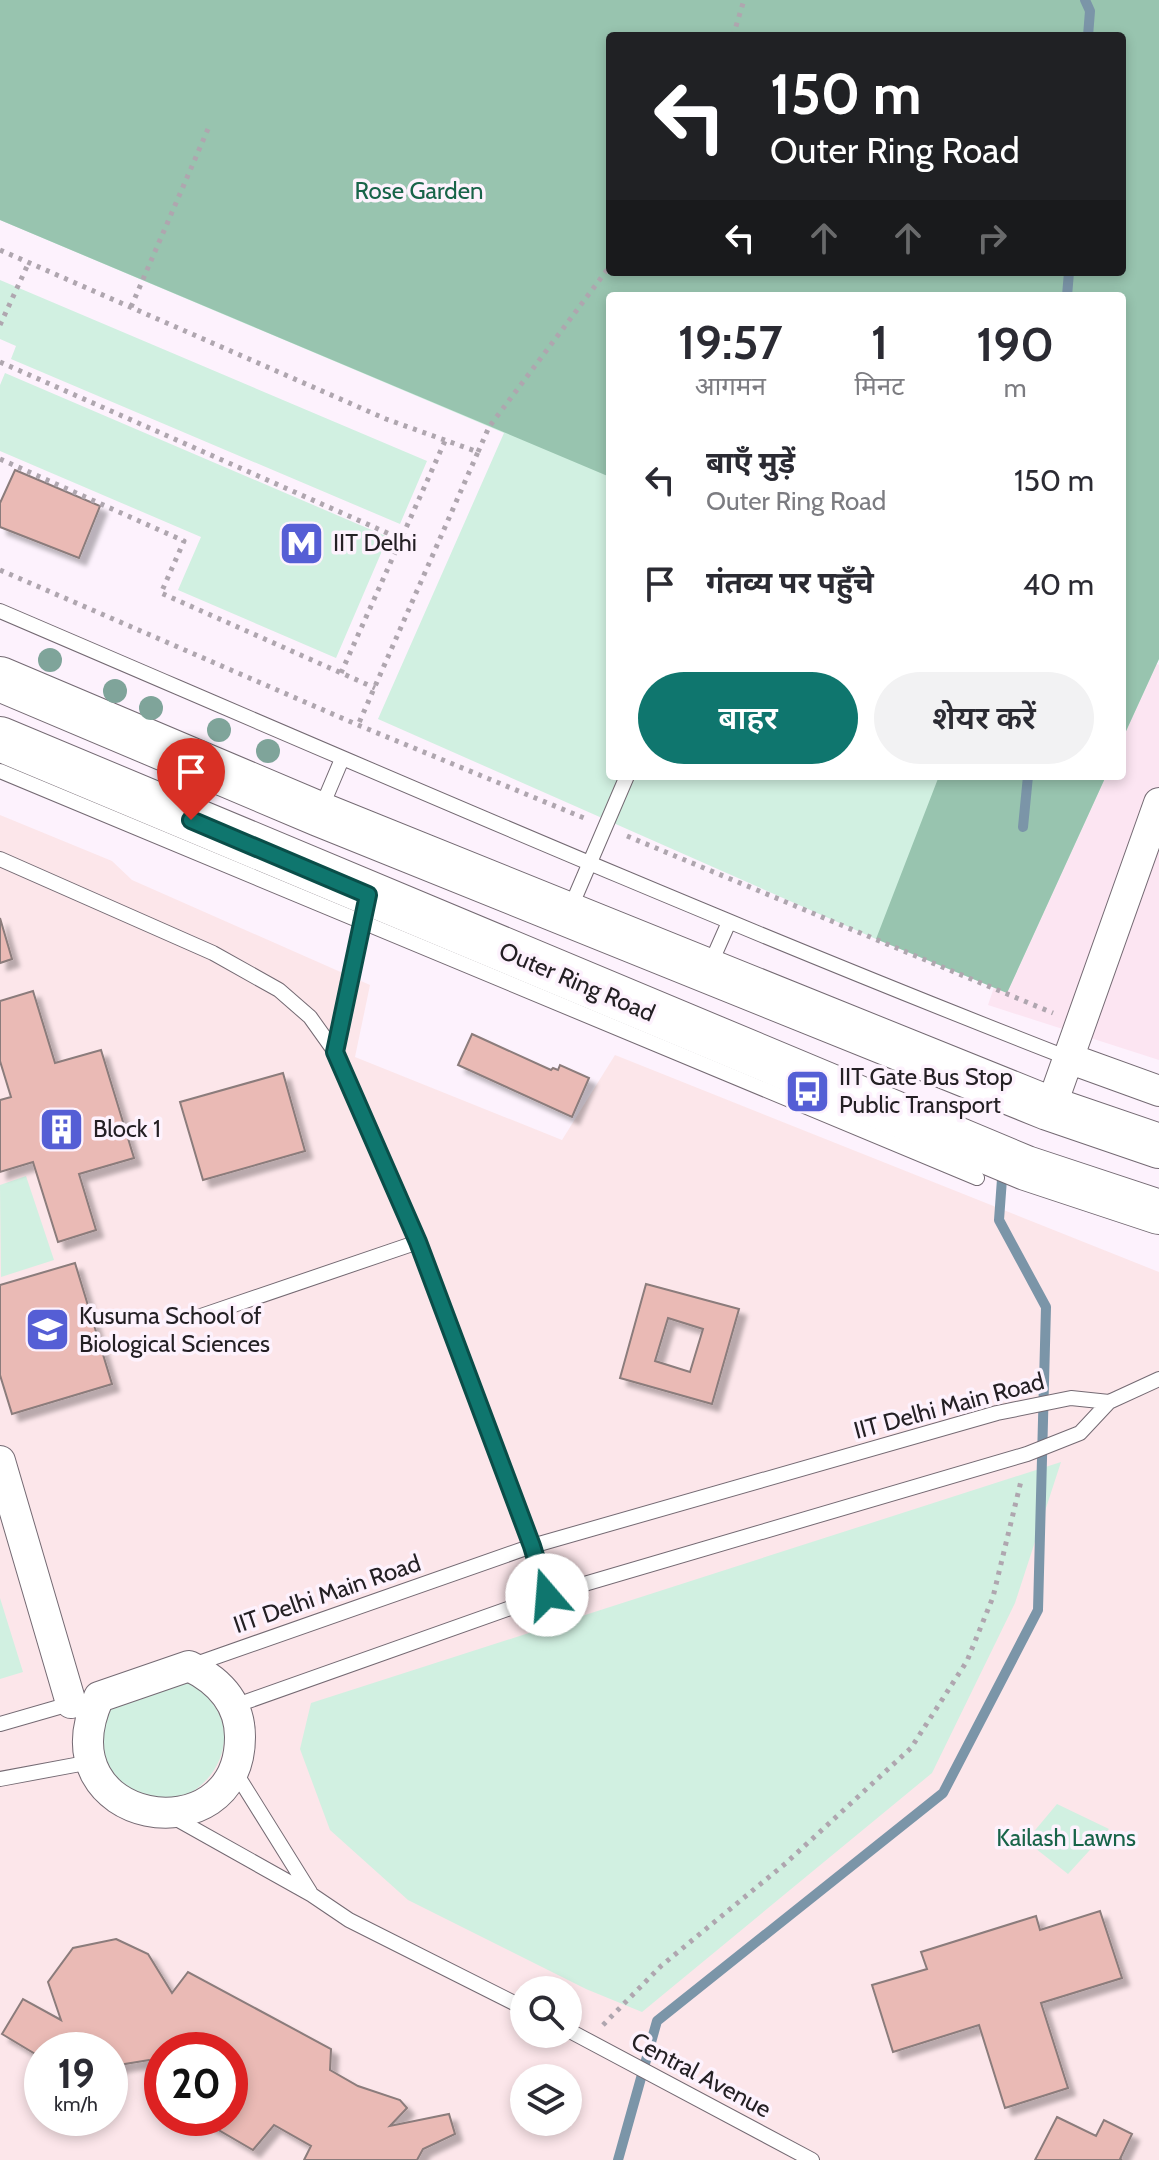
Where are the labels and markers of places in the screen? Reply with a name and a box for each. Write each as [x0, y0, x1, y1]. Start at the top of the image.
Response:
metro station icon: IIT Delhi [278, 519, 326, 567]
place label: IIT Delhi [333, 528, 417, 557]
pin [157, 738, 225, 820]
place label: IIT Gate Bus Stop Public Transport [839, 1062, 1013, 1119]
bus stop icon: IIT Gate Bus Stop Public Transport [784, 1067, 832, 1115]
building icon: Block 1 [38, 1105, 86, 1153]
place label: Block 1 [93, 1114, 161, 1143]
place label: Kusuma School of Biological Sciences [79, 1301, 270, 1358]
school or university icon: Kusuma School of Biological Sciences [24, 1306, 72, 1354]

